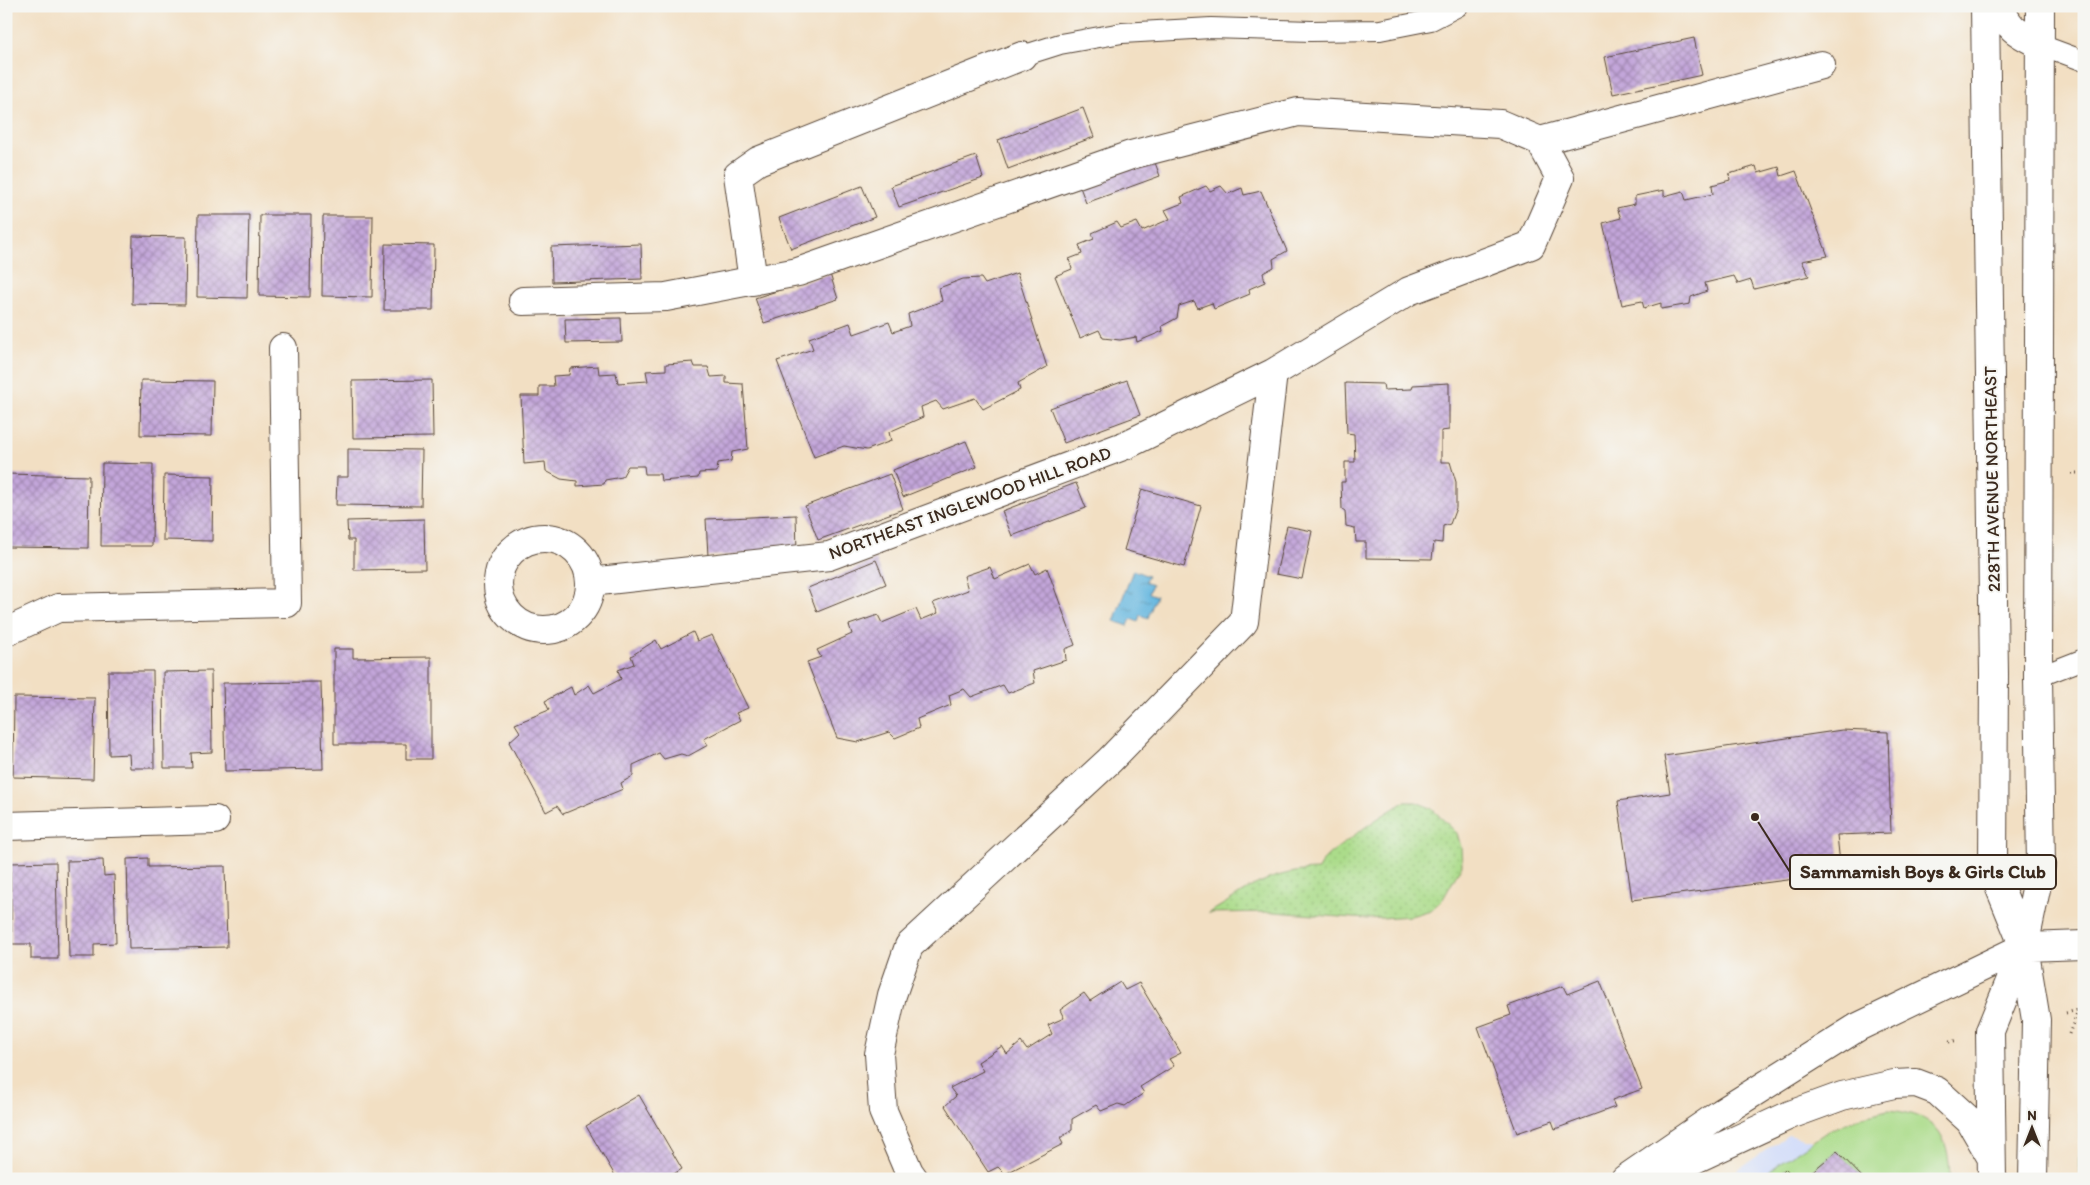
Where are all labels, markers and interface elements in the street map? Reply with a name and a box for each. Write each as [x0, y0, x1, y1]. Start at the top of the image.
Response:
street label: 228TH AVENUE NORTHEAST [1979, 366, 2005, 592]
street label: NORTHEAST INGLEWOOD HILL ROAD [826, 442, 1114, 564]
callout: Sammamish Boys & Girls Club [1790, 855, 2056, 889]
text: Sammamish Boys & Girls Club [1800, 860, 2046, 883]
north arrow [2008, 1102, 2058, 1152]
text: N [2027, 1107, 2037, 1124]

